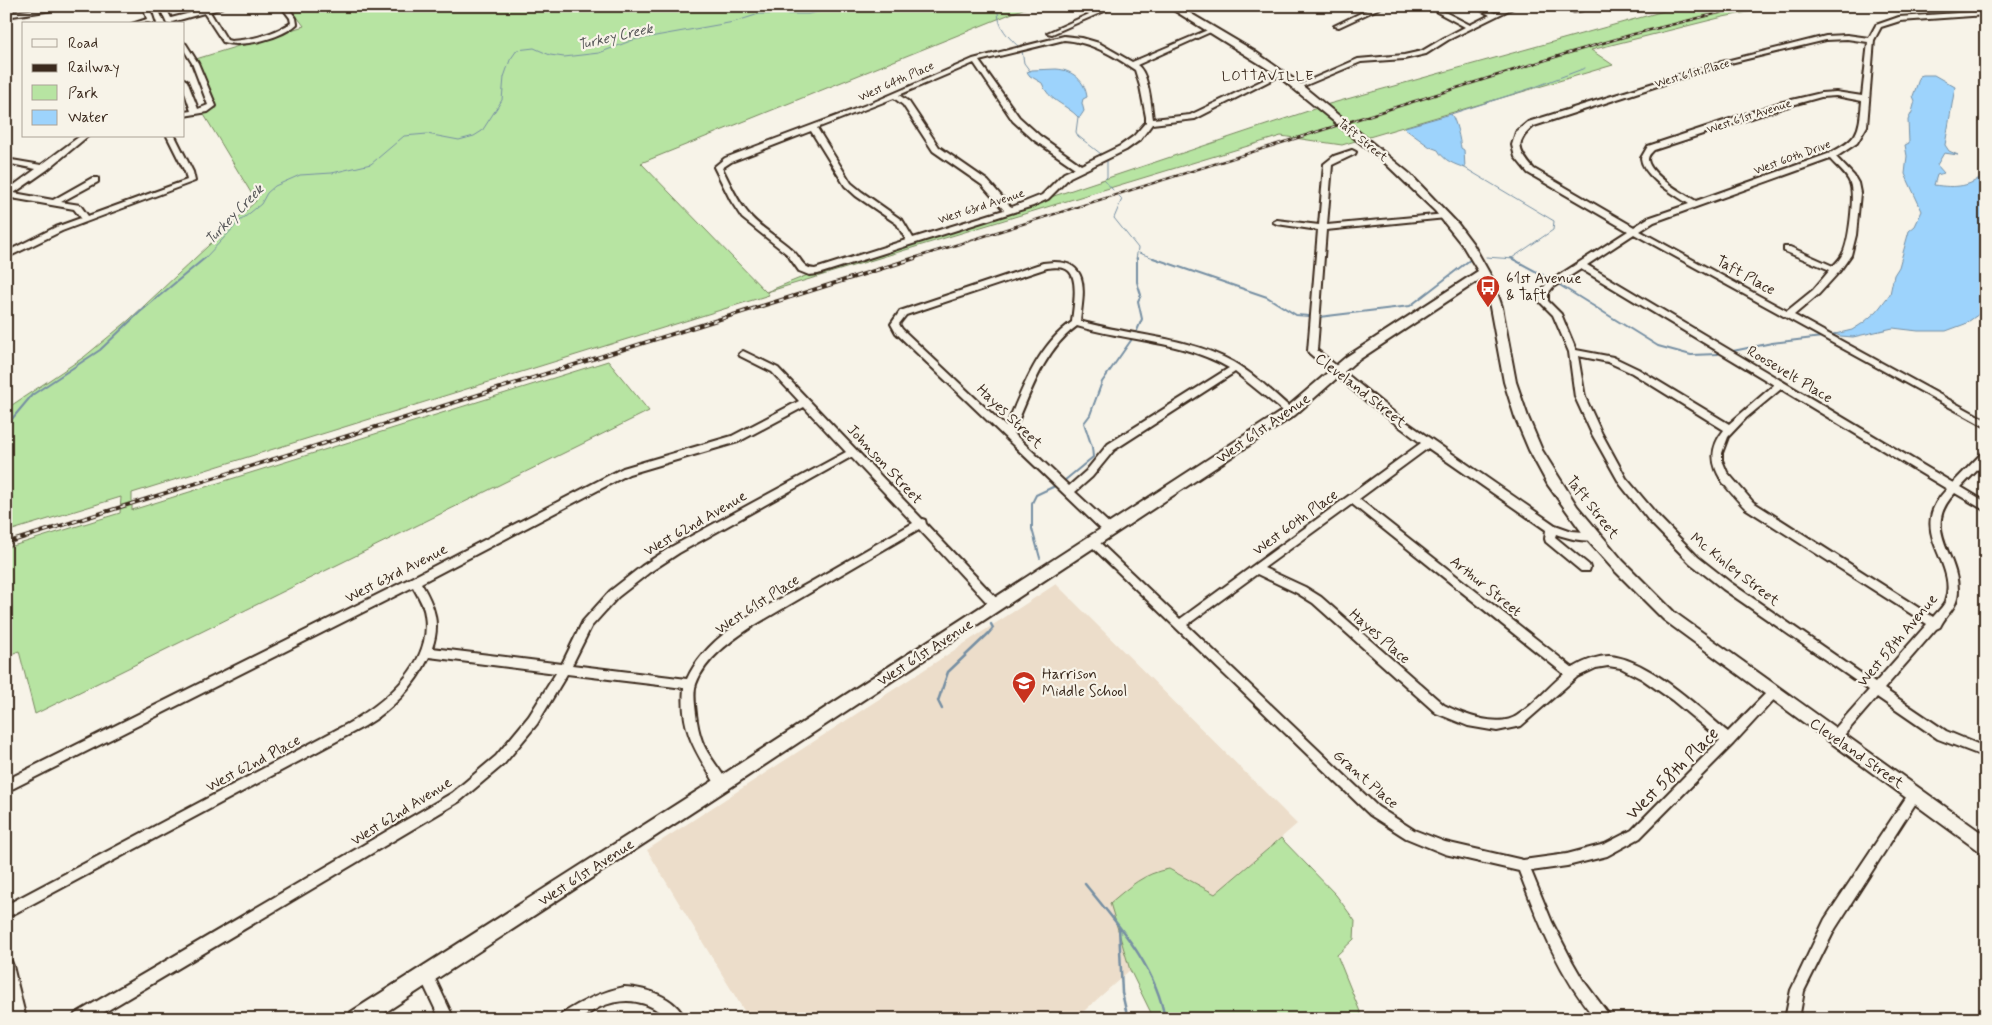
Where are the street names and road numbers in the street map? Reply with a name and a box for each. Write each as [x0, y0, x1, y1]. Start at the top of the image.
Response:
street label: West 61st Place [1653, 56, 1732, 92]
street label: West 64th Place [856, 58, 937, 106]
street label: West 61st Avenue [1705, 96, 1794, 138]
street label: Taft Street [1334, 116, 1391, 166]
street label: West 60th Drive [1752, 137, 1833, 179]
street label: West 63rd Avenue [936, 185, 1027, 228]
street label: Taft Place [1712, 251, 1779, 300]
street label: Roosevelt Place [1743, 341, 1836, 408]
street label: Cleveland Street [1311, 349, 1410, 433]
street label: Hayes Street [972, 380, 1047, 453]
street label: West 61st Avenue [1213, 389, 1315, 469]
street label: Johnson Street [842, 420, 927, 509]
street label: Taft Street [1561, 472, 1623, 543]
street label: West 60th Place [1249, 485, 1342, 561]
street label: West 62nd Avenue [640, 486, 751, 561]
street label: Mc Kinley Street [1685, 528, 1783, 611]
street label: West 63rd Avenue [342, 539, 451, 608]
street label: Arthur Street [1445, 552, 1526, 622]
street label: West 61st Place [712, 570, 804, 639]
street label: West 58th Avenue [1853, 590, 1943, 691]
street label: Hayes Place [1345, 605, 1414, 669]
street label: West 61st Avenue [874, 614, 977, 691]
street label: Cleveland Street [1805, 714, 1908, 794]
street label: West 58th Place [1621, 722, 1724, 825]
street label: West 62nd Place [203, 730, 304, 797]
street label: Grant Place [1328, 746, 1403, 814]
street label: West 62nd Avenue [347, 773, 456, 851]
street label: West 61st Avenue [535, 834, 638, 911]

